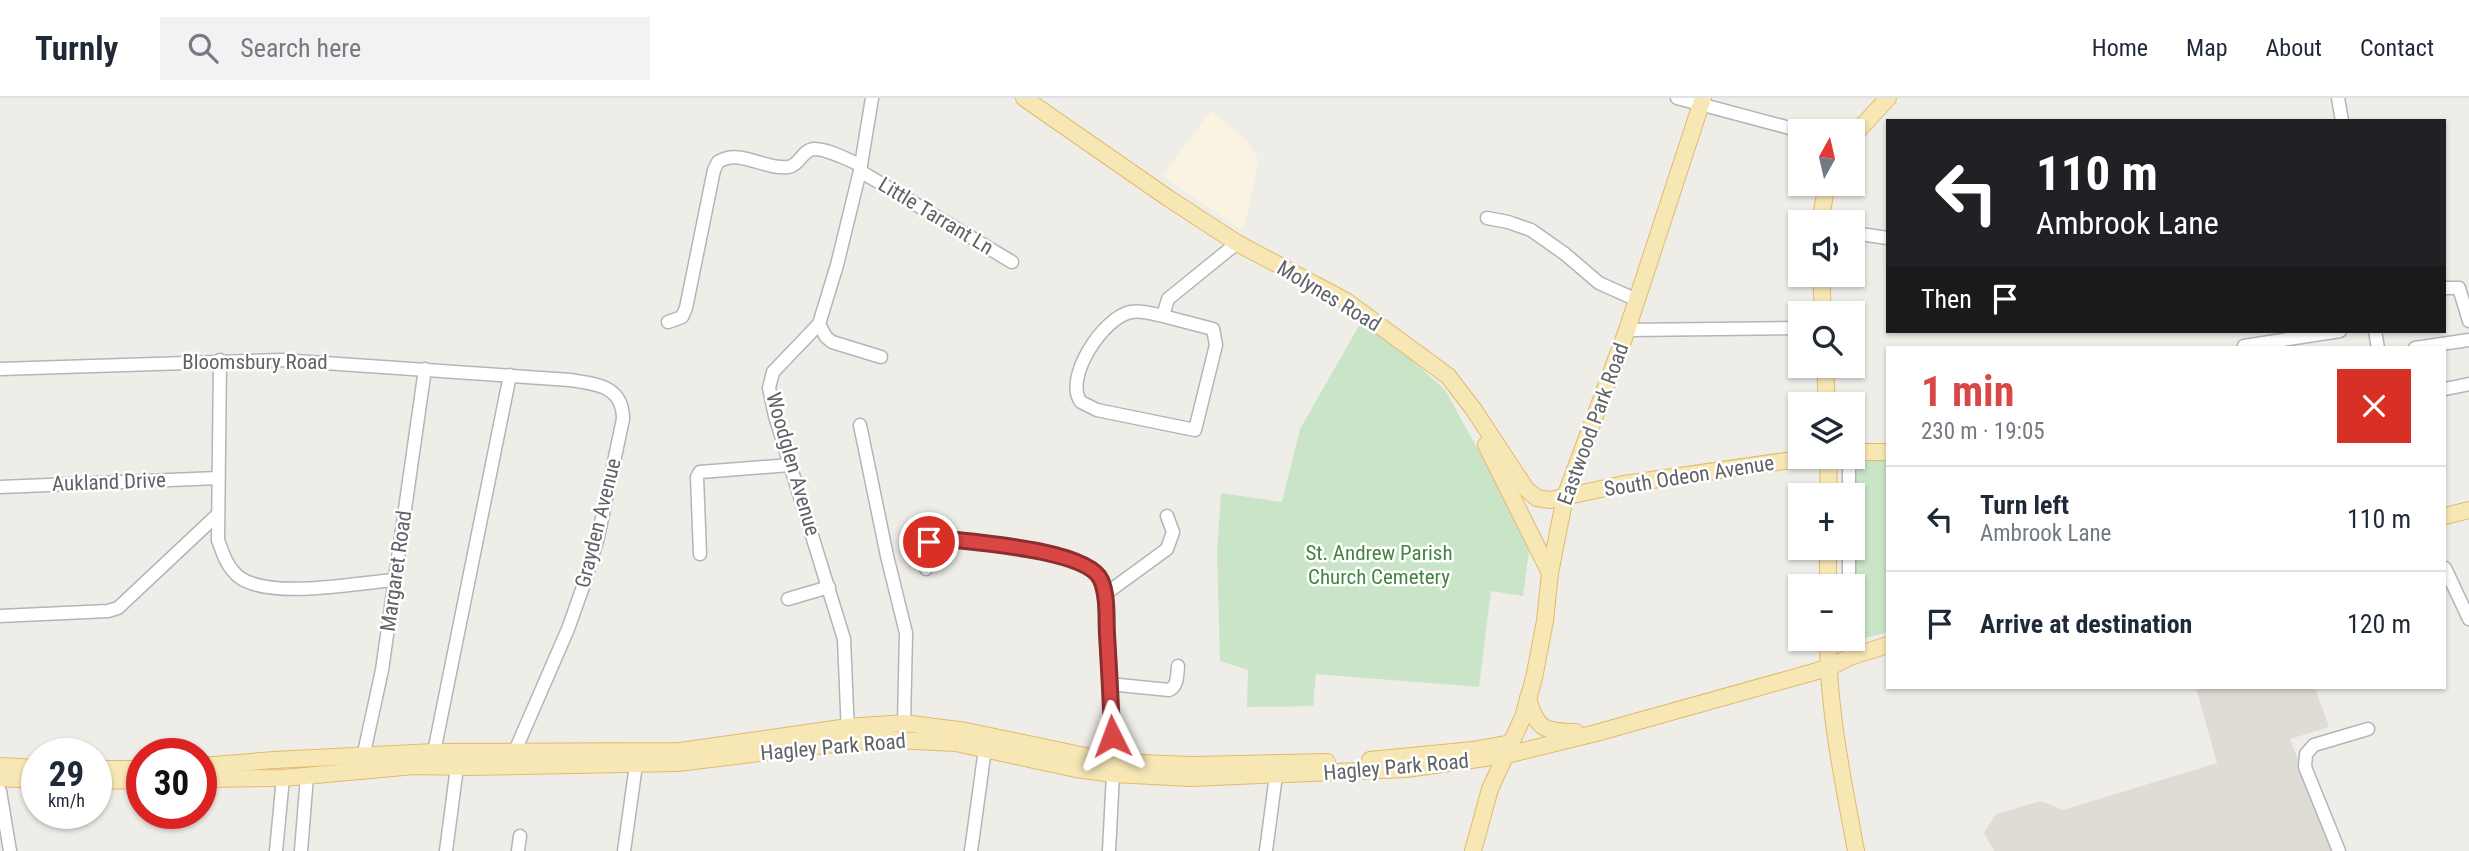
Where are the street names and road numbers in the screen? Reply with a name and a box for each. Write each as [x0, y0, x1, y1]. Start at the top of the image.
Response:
street label: Little Tarrant Ln [874, 172, 998, 260]
street label: Molynes Road [1273, 256, 1385, 336]
street label: Eastwood Park Road [1553, 340, 1633, 508]
street label: Bloomsbury Road [182, 350, 328, 374]
street label: Woodglen Avenue [761, 390, 825, 538]
street label: South Odeon Avenue [1602, 451, 1776, 501]
street label: Grayden Avenue [570, 456, 626, 590]
street label: Aukland Drive [52, 468, 166, 496]
street label: Margaret Road [376, 509, 416, 633]
street label: Hagley Park Road [759, 729, 907, 765]
street label: Hagley Park Road [1322, 749, 1470, 785]

